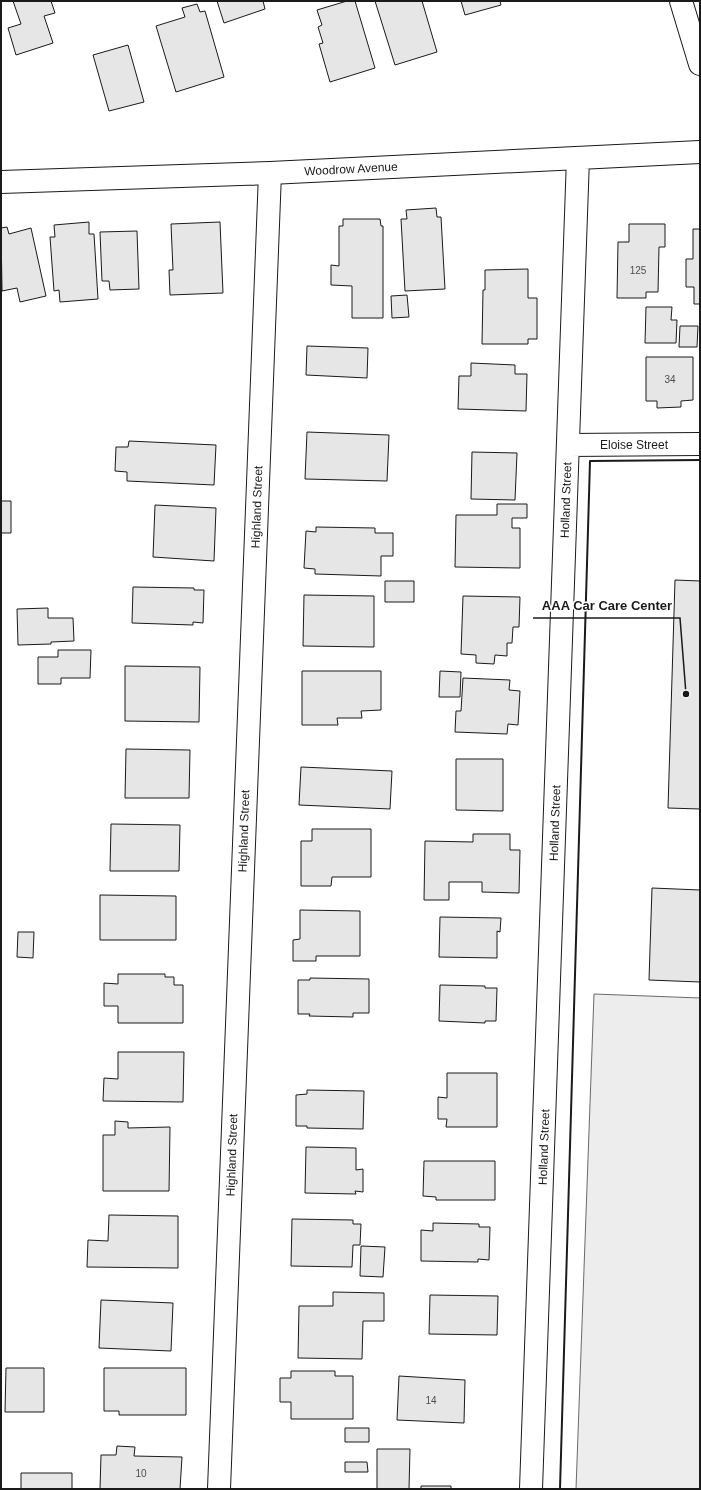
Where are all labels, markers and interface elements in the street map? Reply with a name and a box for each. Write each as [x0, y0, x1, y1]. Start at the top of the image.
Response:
street label: Woodrow Avenue [304, 160, 398, 178]
house number: 125 [630, 265, 647, 276]
house number: 34 [664, 374, 676, 385]
street label: Eloise Street [600, 438, 669, 452]
street label: Holland Street [558, 461, 574, 538]
street label: Highland Street [249, 465, 265, 549]
callout: AAA Car Care Center [533, 593, 680, 618]
text: AAA Car Care Center [542, 598, 672, 613]
street label: Holland Street [547, 784, 563, 861]
street label: Highland Street [236, 789, 252, 873]
street label: Holland Street [536, 1108, 552, 1185]
street label: Highland Street [224, 1113, 240, 1197]
house number: 14 [425, 1395, 437, 1406]
house number: 10 [135, 1468, 147, 1479]

